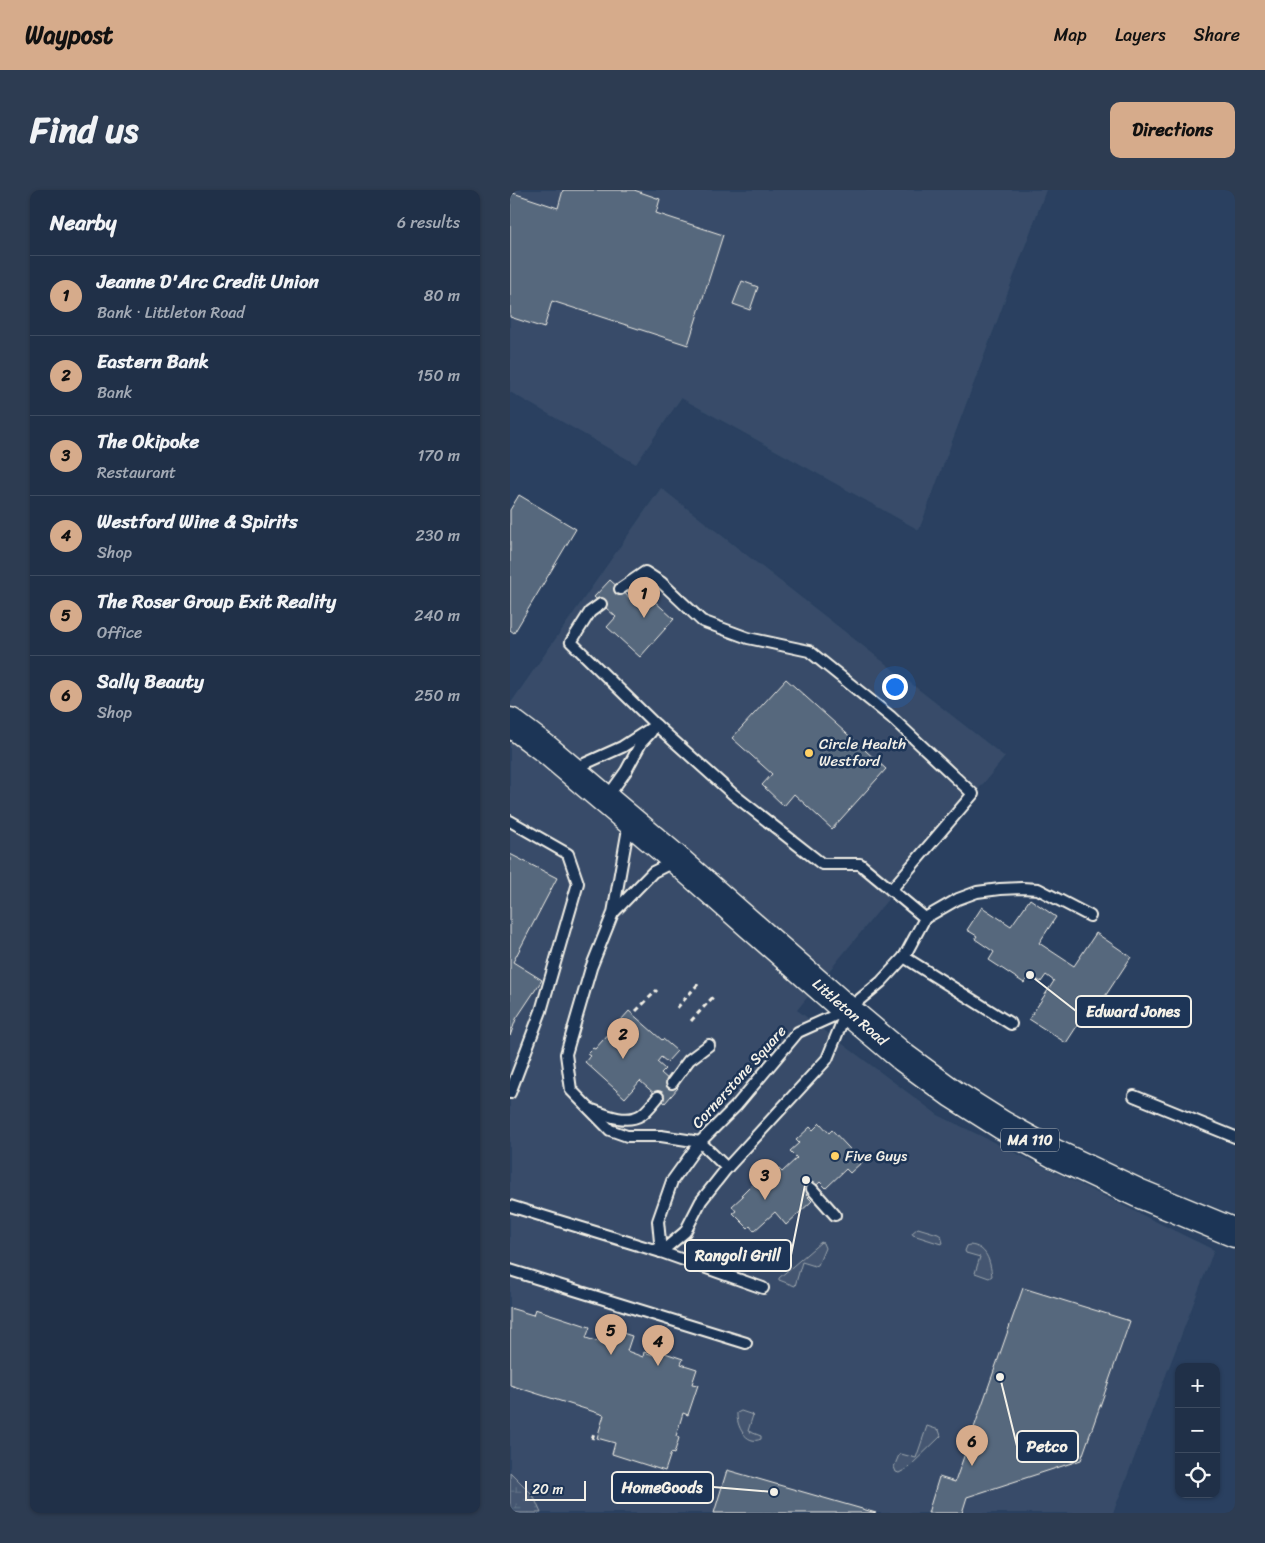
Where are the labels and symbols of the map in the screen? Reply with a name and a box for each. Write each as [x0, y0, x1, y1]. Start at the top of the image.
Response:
pin: 1 [628, 577, 660, 618]
your location [882, 674, 908, 700]
place label: Circle Health Westford [819, 731, 906, 774]
marker: Circle Health Westford [803, 747, 815, 759]
street label: Littleton Road [806, 971, 895, 1053]
callout: Edward Jones [1076, 996, 1191, 1027]
text: Edward Jones [1086, 997, 1180, 1026]
pin: 2 [607, 1018, 639, 1059]
street label: Cornerstone Square [685, 1019, 793, 1135]
road number: MA 110 [1001, 1128, 1059, 1152]
place label: Five Guys [845, 1143, 908, 1169]
marker: Five Guys [829, 1150, 841, 1162]
pin: 3 [749, 1159, 781, 1200]
callout: Rangoli Grill [685, 1240, 791, 1271]
text: Rangoli Grill [694, 1241, 782, 1270]
pin: 5 [595, 1314, 627, 1355]
pin: 4 [642, 1325, 674, 1366]
pin: 6 [956, 1425, 988, 1466]
callout: Petco [1017, 1431, 1078, 1462]
text: Petco [1026, 1432, 1068, 1461]
callout: HomeGoods [612, 1472, 713, 1503]
text: HomeGoods [621, 1473, 703, 1502]
scale bar [525, 1478, 586, 1501]

